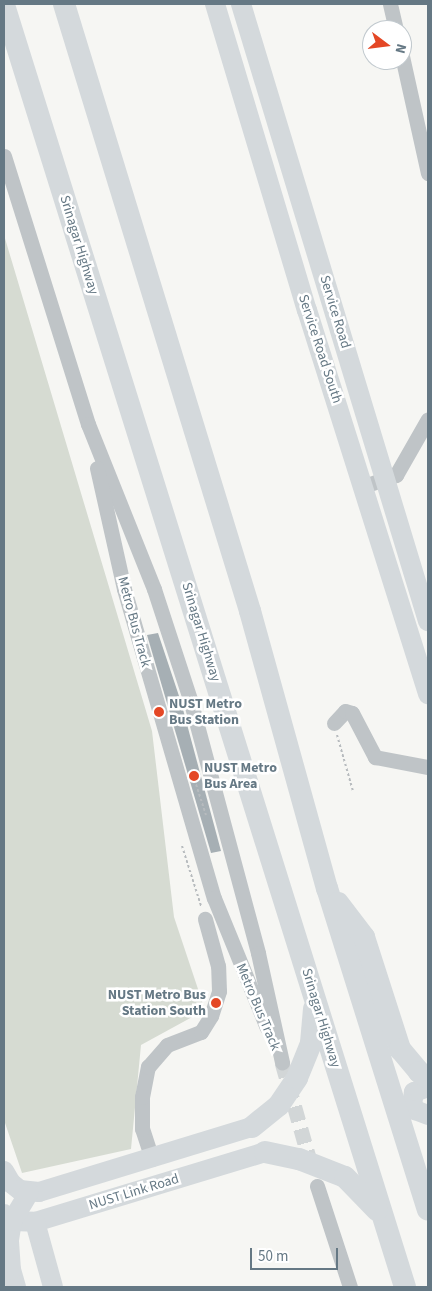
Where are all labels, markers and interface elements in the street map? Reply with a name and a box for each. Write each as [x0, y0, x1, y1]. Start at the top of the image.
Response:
north arrow [362, 20, 412, 70]
text: N [390, 42, 411, 56]
street label: Srinagar Highway [56, 193, 102, 297]
street label: Service Road [316, 273, 354, 351]
street label: Service Road South [295, 293, 345, 405]
street label: Metro Bus Track [114, 575, 154, 669]
street label: Srinagar Highway [178, 580, 224, 684]
place label: NUST Metro Bus Station [169, 696, 242, 729]
marker: NUST Metro Bus Station [153, 706, 165, 718]
place label: NUST Metro Bus Area [204, 760, 277, 792]
marker: NUST Metro Bus Area [188, 770, 200, 782]
street label: Metro Bus Track [232, 961, 284, 1053]
street label: Srinagar Highway [298, 966, 344, 1070]
place label: NUST Metro Bus Station South [108, 987, 206, 1020]
marker: NUST Metro Bus Station South [210, 997, 222, 1009]
street label: NUST Link Road [87, 1170, 181, 1214]
scale bar [252, 1238, 340, 1270]
text: 50 m [258, 1246, 288, 1267]

